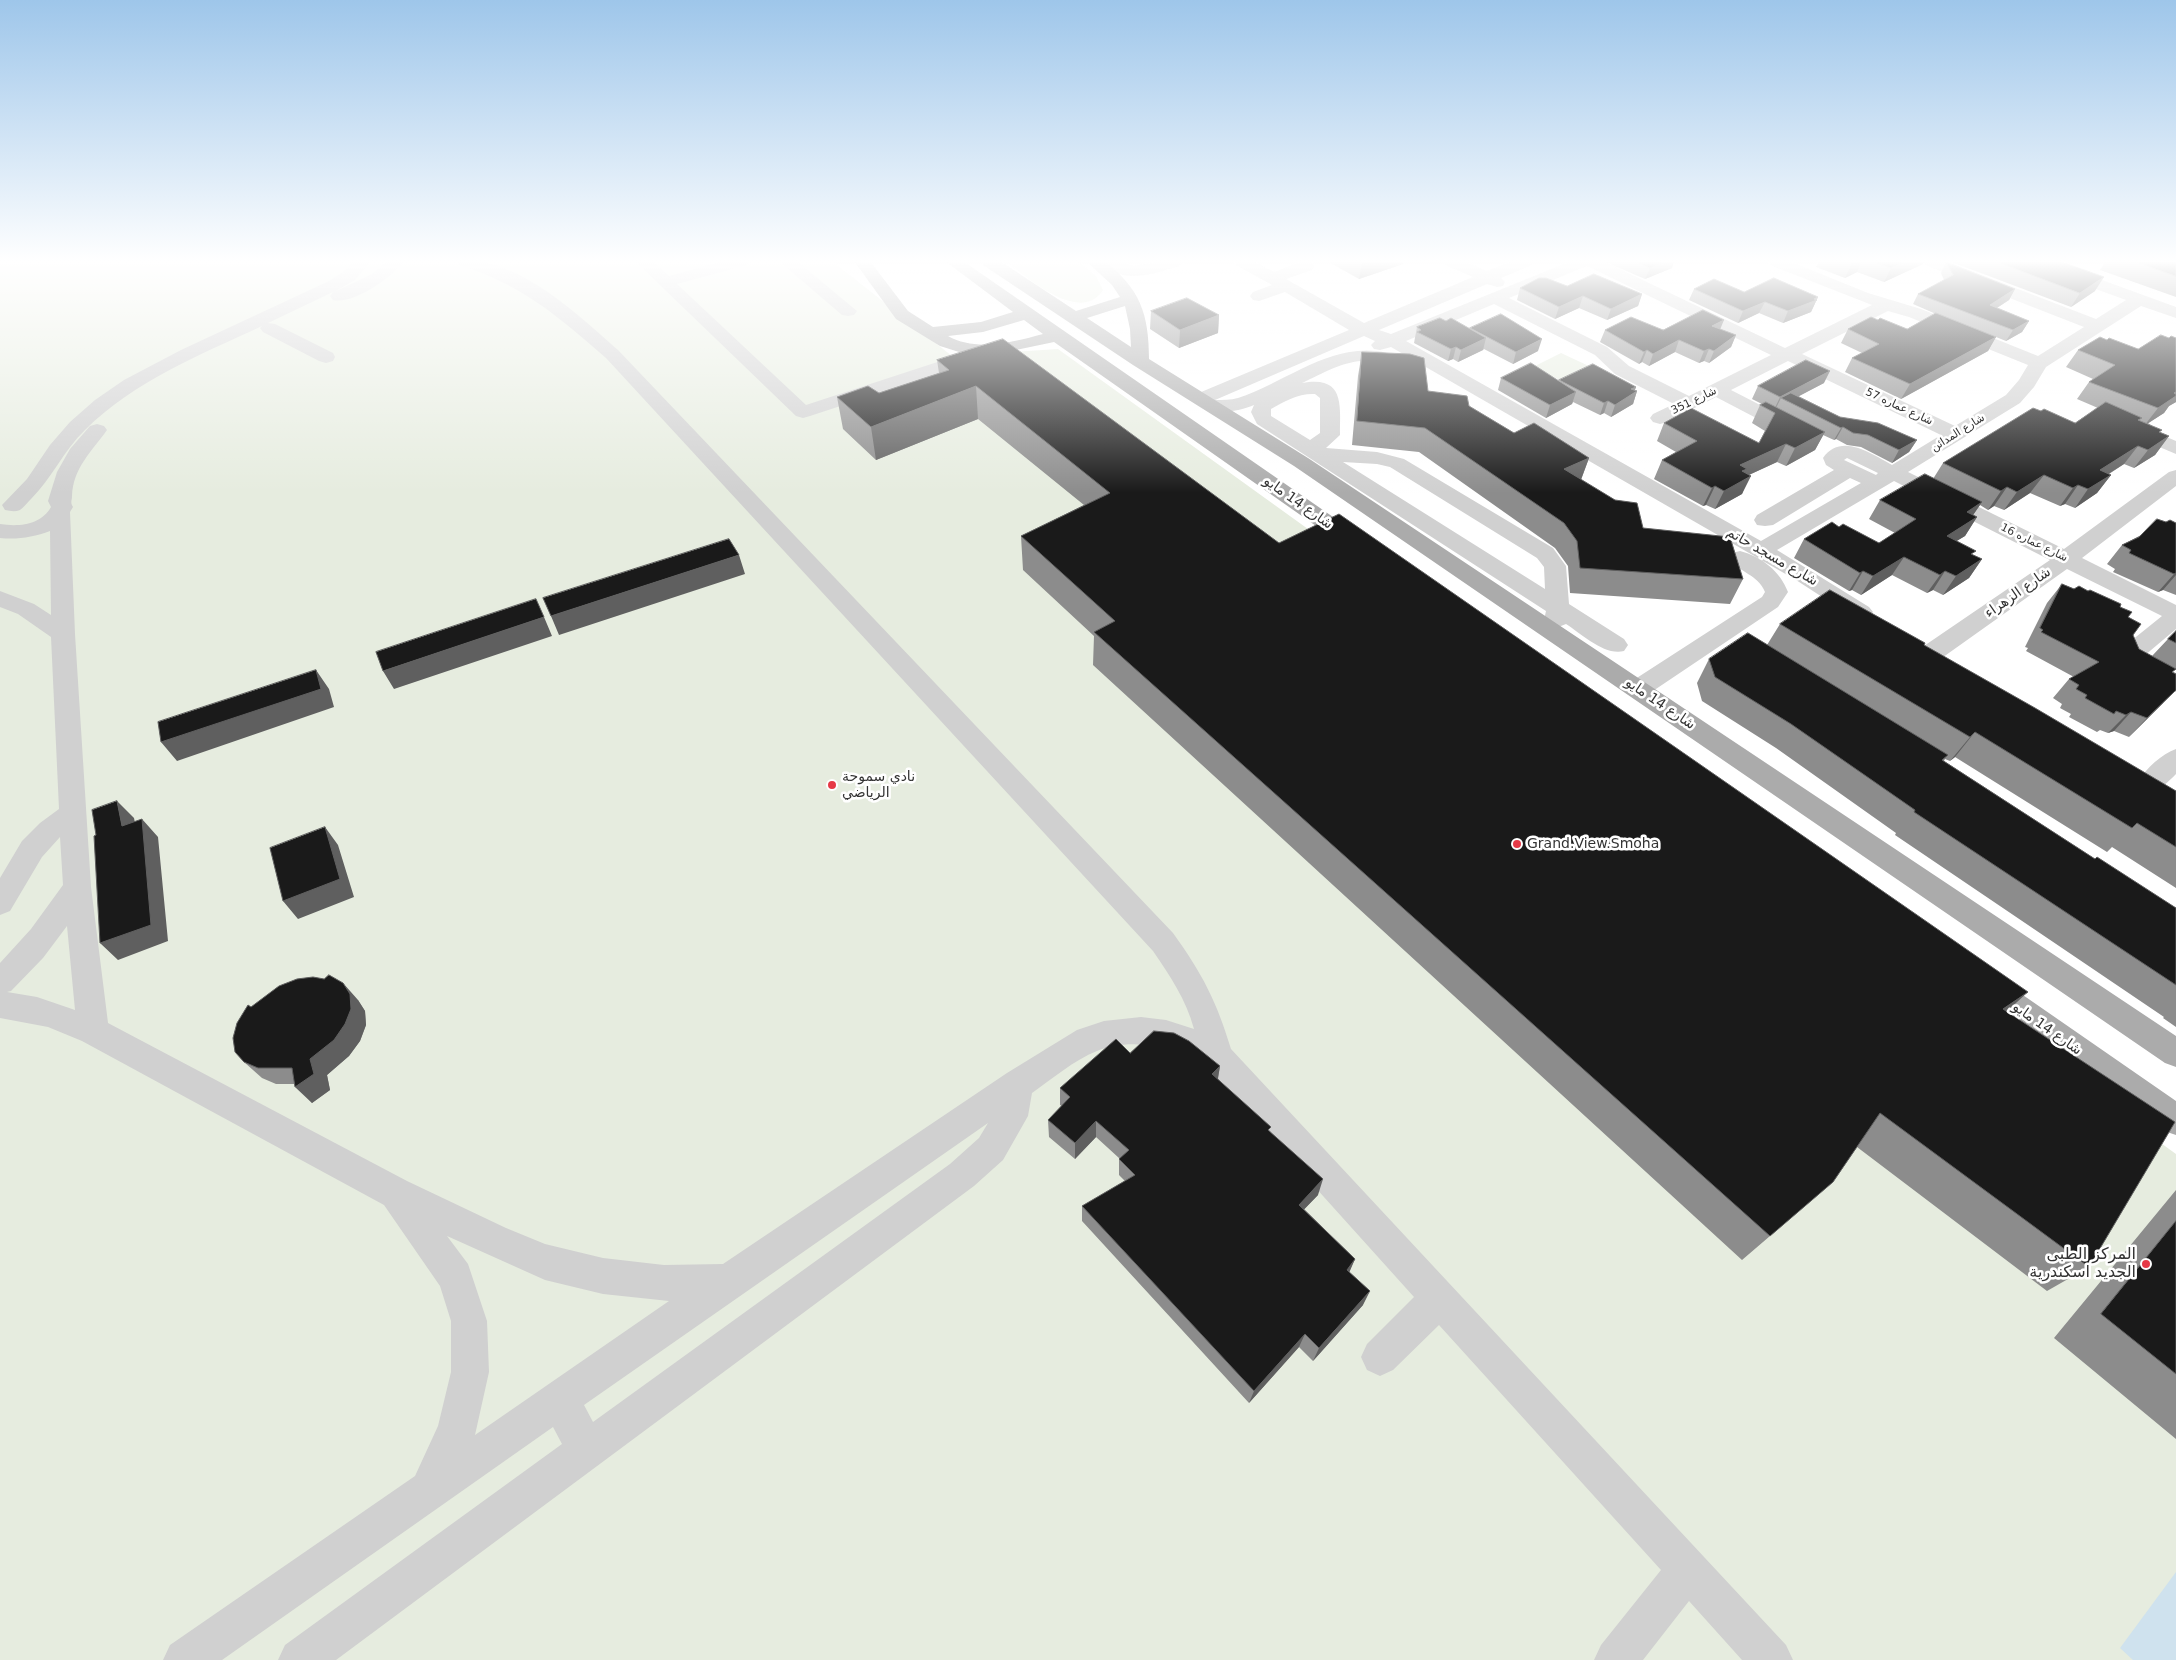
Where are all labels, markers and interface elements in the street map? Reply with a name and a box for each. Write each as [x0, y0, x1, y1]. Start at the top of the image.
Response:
street label: شارع 351 [1669, 384, 1719, 418]
street label: شارع عماره 57 [1863, 386, 1935, 428]
street label: شارع المدائن [1929, 411, 1987, 455]
street label: شارع 14 مايو [1260, 473, 1336, 533]
street label: شارع عماره 16 [1998, 521, 2070, 565]
street label: شارع مسجد حاتم [1723, 524, 1821, 590]
street label: شارع الزهراء [1982, 564, 2054, 622]
street label: شارع 14 مايو [1622, 674, 1698, 734]
place label: نادي سموحة الرياضي [842, 769, 915, 802]
marker: نادي سموحة الرياضي [826, 779, 838, 791]
place label: Grand.View.Smoha [1527, 836, 1659, 852]
marker: Grand.View.Smoha [1511, 838, 1523, 850]
street label: شارع 14 مايو [2009, 999, 2085, 1059]
place label: المركز الطبى الجديد اسكندرية [2029, 1245, 2136, 1283]
marker: المركز الطبى الجديد اسكندرية [2140, 1258, 2152, 1270]

